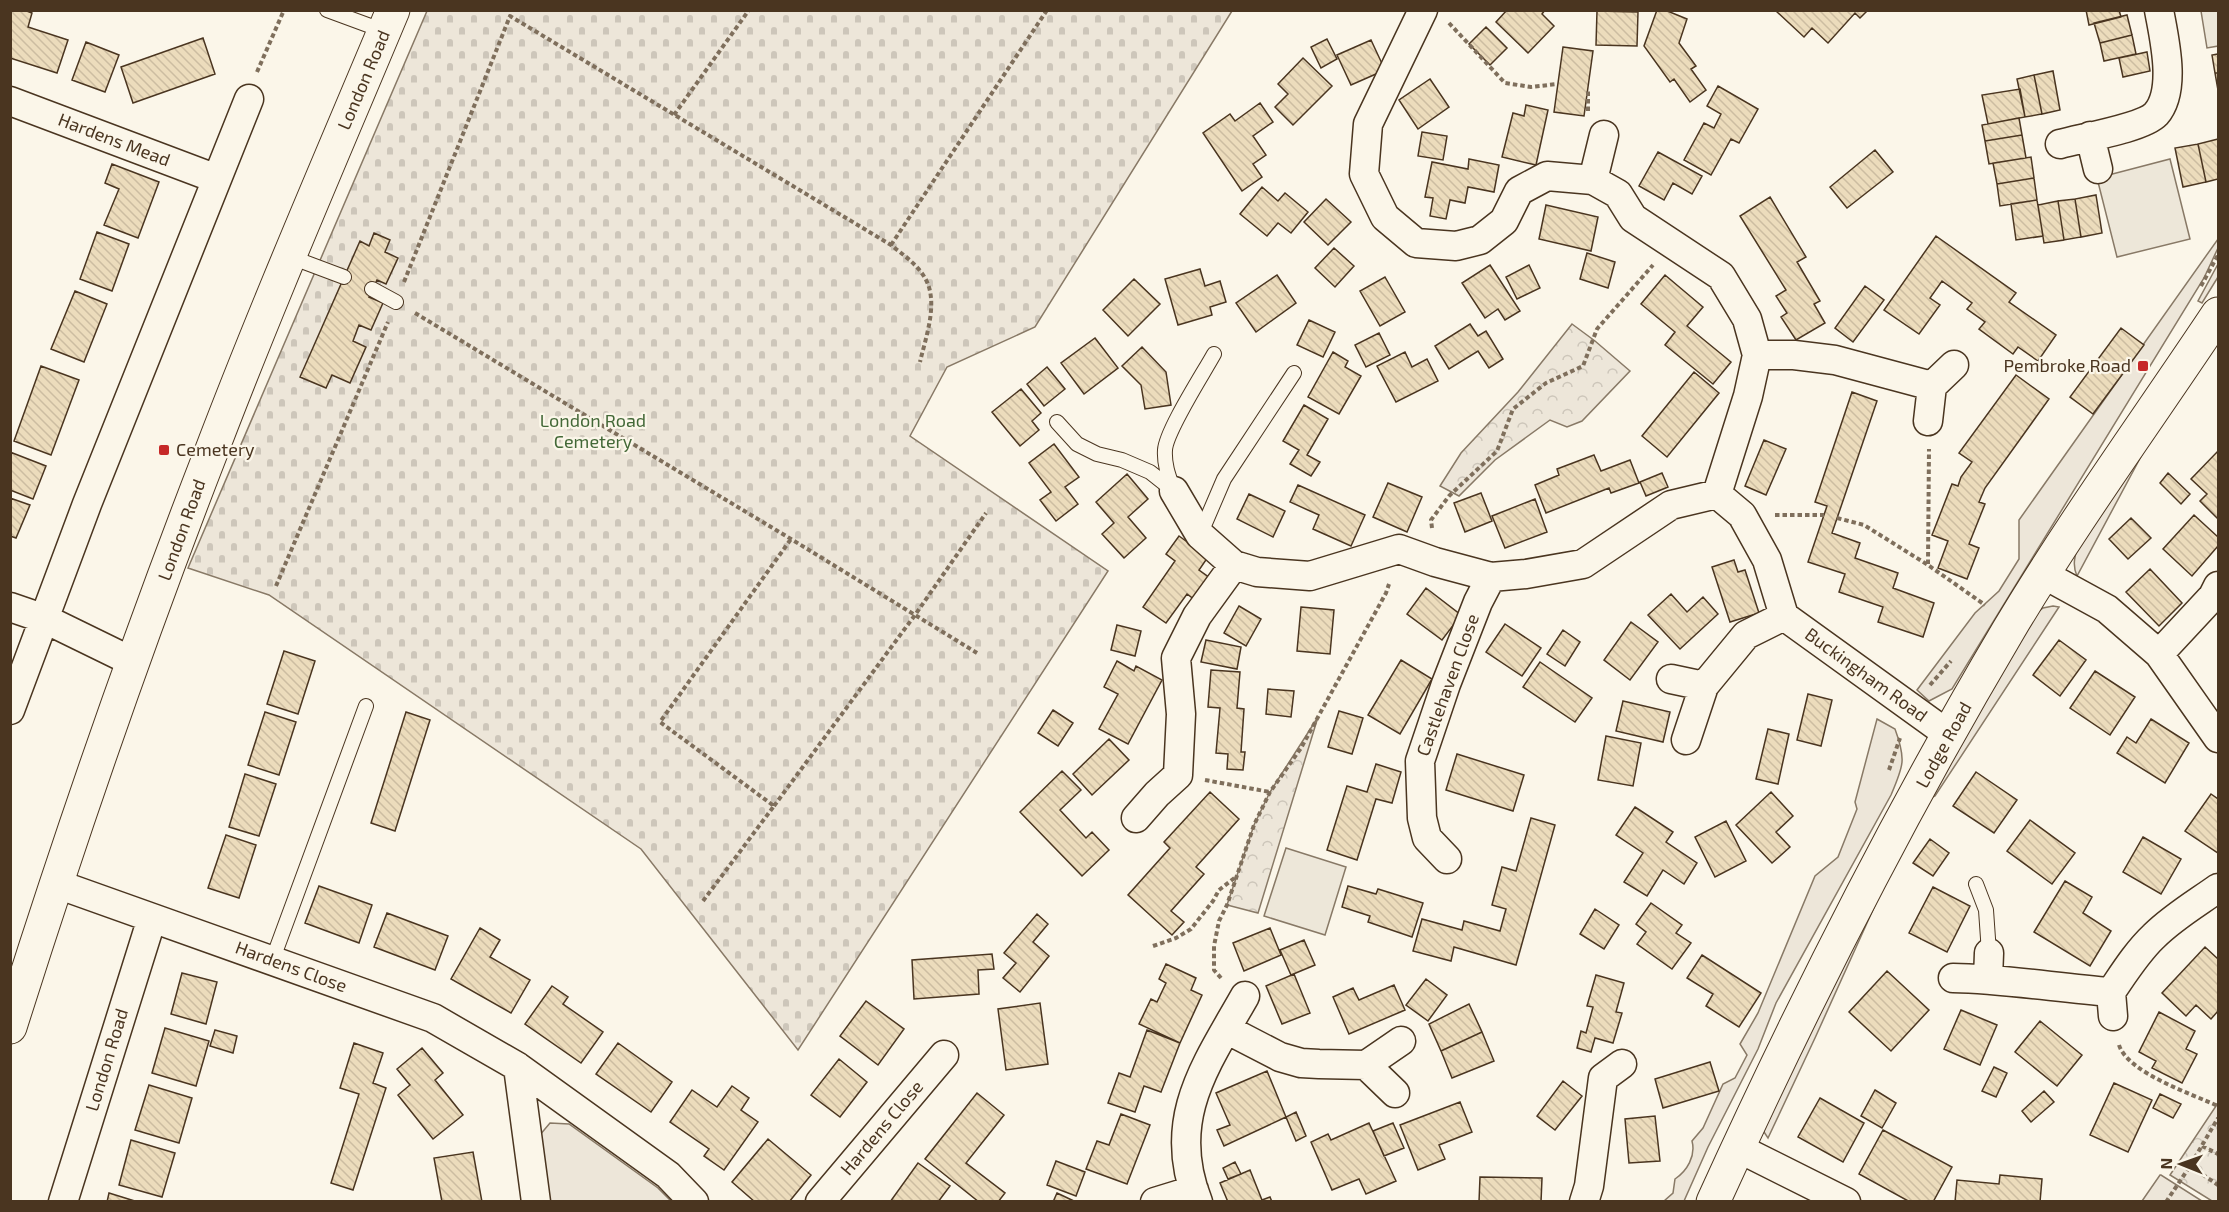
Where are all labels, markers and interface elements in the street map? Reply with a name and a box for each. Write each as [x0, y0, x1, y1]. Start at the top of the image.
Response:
street label: London Road [332, 26, 394, 133]
street label: Hardens Mead [55, 108, 173, 171]
place label: Pembroke Road [2004, 354, 2131, 376]
marker: Pembroke Road [2136, 359, 2150, 373]
park label: London Road Cemetery [540, 409, 646, 452]
place label: Cemetery [176, 438, 255, 460]
marker: Cemetery [157, 443, 171, 457]
street label: London Road [153, 476, 210, 583]
street label: Castlehaven Close [1411, 611, 1483, 759]
street label: Buckingham Road [1801, 622, 1932, 726]
street label: Lodge Road [1911, 698, 1976, 791]
street label: Hardens Close [233, 936, 350, 996]
street label: London Road [80, 1006, 132, 1114]
street label: Hardens Close [835, 1075, 927, 1179]
north arrow [2151, 1134, 2211, 1194]
text: N [2156, 1158, 2175, 1170]

